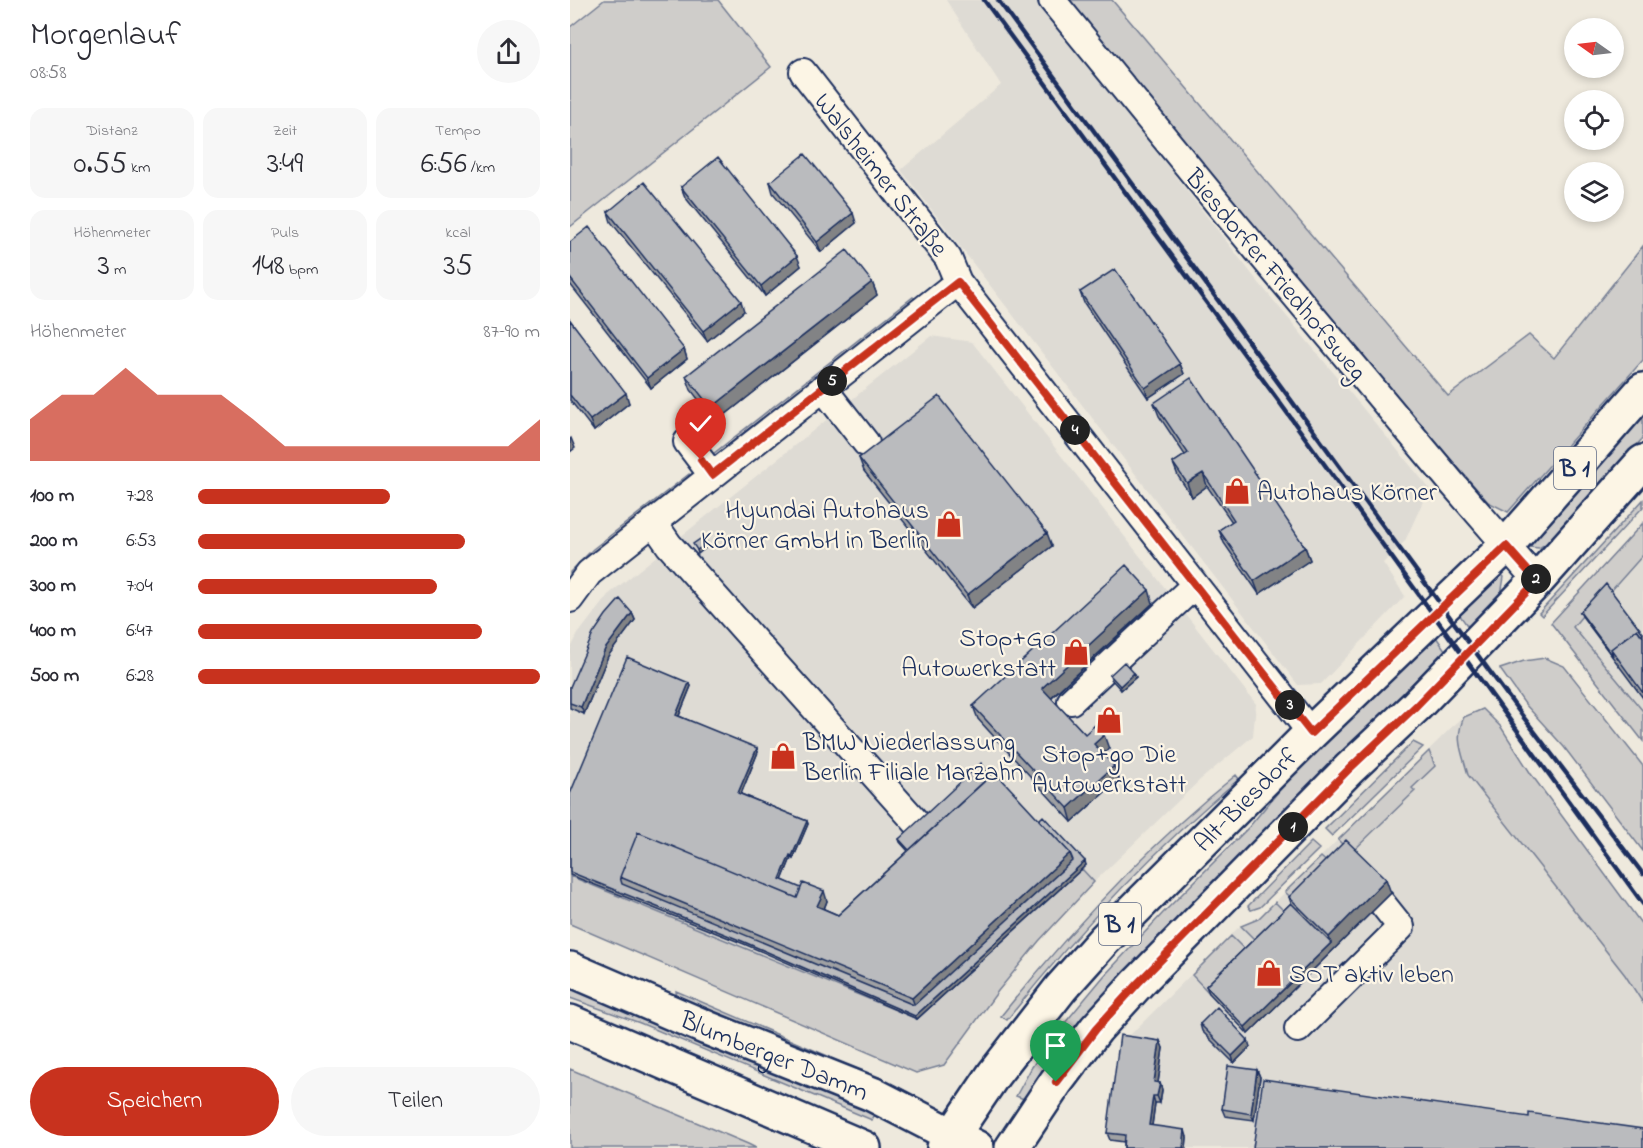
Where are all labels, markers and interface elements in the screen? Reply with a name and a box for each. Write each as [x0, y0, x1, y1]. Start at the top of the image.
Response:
text: Morgenlauf [30, 12, 181, 60]
north arrow [1564, 18, 1624, 78]
map controls [1564, 18, 1624, 222]
button: share [477, 20, 540, 83]
text: 08:58 [30, 59, 67, 88]
street label: Walsheimer Straße [803, 85, 956, 266]
button: locate [1564, 90, 1624, 150]
text: Distanz [86, 119, 138, 143]
text: Zeit [273, 119, 297, 143]
text: Tempo [435, 119, 481, 143]
text: 0.55 [74, 143, 127, 187]
text: 3:49 [267, 143, 303, 187]
text: 6:56 [421, 143, 467, 187]
text: km [127, 156, 150, 180]
text: /km [467, 156, 495, 180]
street label: Biesdorfer Friedhofsweg [1174, 161, 1375, 390]
button: layers [1564, 162, 1624, 222]
text: Höhenmeter [74, 221, 150, 245]
text: Puls [271, 221, 299, 245]
text: kcal [445, 221, 471, 245]
text: 3 [98, 245, 110, 289]
text: 148 [252, 245, 285, 289]
text: 35 [443, 245, 473, 289]
text: m [110, 258, 126, 282]
text: bpm [285, 258, 318, 282]
text: Höhenmeter [30, 318, 126, 347]
text: 87–90 m [483, 318, 540, 347]
pin: 5 [817, 366, 847, 396]
text: 5 [827, 369, 837, 393]
pin [675, 398, 726, 460]
icon: check [684, 407, 717, 440]
pin: 4 [1060, 415, 1090, 445]
text: 4 [1072, 418, 1078, 442]
road number: B 1 [1554, 447, 1596, 489]
place label: Autohaus Körner [1257, 475, 1438, 513]
shop icon: Autohaus Körner [1222, 476, 1252, 506]
text: 100 m [30, 482, 74, 511]
text: 7:28 [126, 482, 153, 511]
place label: Hyundai Autohaus Körner GmbH in Berlin [701, 493, 929, 561]
shop icon: Hyundai Autohaus Körner GmbH in Berlin [934, 509, 964, 539]
text: 200 m [30, 527, 78, 556]
text: 6:53 [126, 527, 156, 556]
pin: 2 [1521, 564, 1551, 594]
text: 2 [1532, 567, 1540, 591]
text: 300 m [30, 572, 76, 601]
text: 7:04 [126, 572, 153, 601]
text: 400 m [30, 617, 76, 646]
text: 6:47 [126, 617, 153, 646]
place label: Stop+Go Autowerkstatt [901, 621, 1056, 689]
shop icon: Stop+Go Autowerkstatt [1061, 637, 1091, 667]
text: 500 m [30, 662, 79, 691]
text: 6:28 [126, 662, 154, 691]
pin: 3 [1275, 690, 1305, 720]
text: 3 [1287, 693, 1293, 717]
shop icon: Stop+go Die Autowerkstatt [1094, 705, 1124, 735]
place label: BMW Niederlassung Berlin Filiale Marzahn [802, 725, 1024, 793]
place label: Stop+go Die Autowerkstatt [1032, 737, 1187, 805]
street label: Alt-Biesdorf [1186, 740, 1309, 862]
shop icon: BMW Niederlassung Berlin Filiale Marzahn [768, 741, 798, 771]
pin: 1 [1278, 812, 1308, 842]
text: 1 [1290, 815, 1296, 839]
road number: B 1 [1099, 903, 1141, 945]
place label: SOT aktiv leben [1289, 957, 1454, 995]
shop icon: SOT aktiv leben [1254, 958, 1284, 988]
street label: Blumberger Damm [672, 1002, 874, 1113]
pin [1030, 1020, 1081, 1082]
icon: arrive [1039, 1029, 1072, 1062]
button: Speichern [30, 1067, 279, 1136]
button: Teilen [291, 1067, 540, 1136]

